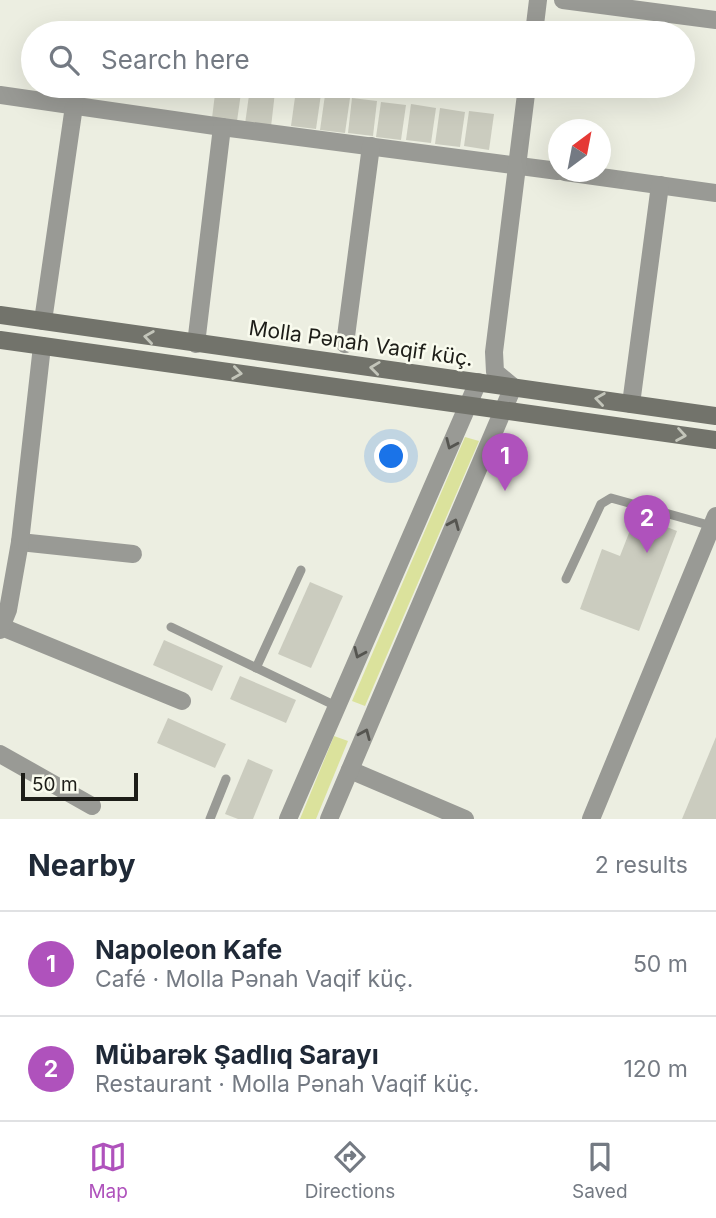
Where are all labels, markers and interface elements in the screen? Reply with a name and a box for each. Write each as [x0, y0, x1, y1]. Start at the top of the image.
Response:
search box [21, 21, 695, 98]
icon: search [45, 41, 83, 79]
text: Search here [101, 44, 250, 75]
north arrow [548, 119, 611, 182]
street label: Molla Pənah Vaqif küç. [247, 315, 475, 371]
one-way arrow [143, 330, 155, 345]
one-way arrow [369, 361, 380, 376]
one-way arrow [232, 365, 243, 380]
one-way arrow [594, 392, 606, 407]
one-way arrow [675, 427, 687, 442]
pin: 1 [482, 433, 528, 491]
one-way arrow [445, 437, 459, 449]
your location [374, 439, 408, 473]
pin: 2 [624, 495, 670, 553]
one-way arrow [445, 519, 459, 531]
one-way arrow [354, 646, 368, 658]
one-way arrow [357, 729, 371, 741]
scale bar [21, 770, 138, 802]
text: 50 m [32, 773, 78, 796]
text: Nearby [28, 847, 136, 883]
text: 2 results [595, 851, 688, 879]
text: Napoleon Kafe [95, 934, 282, 965]
text: 1 [46, 950, 56, 978]
text: 50 m [633, 950, 688, 978]
text: Café · Molla Pənah Vaqif küç. [95, 965, 413, 993]
text: Mübarək Şadlıq Sarayı [95, 1039, 379, 1070]
text: 2 [44, 1055, 58, 1083]
text: 120 m [623, 1055, 688, 1083]
text: Restaurant · Molla Pənah Vaqif küç. [95, 1070, 479, 1098]
tab: Map [88, 1138, 128, 1203]
tab: Directions [305, 1138, 395, 1203]
tab: Saved [572, 1138, 628, 1203]

